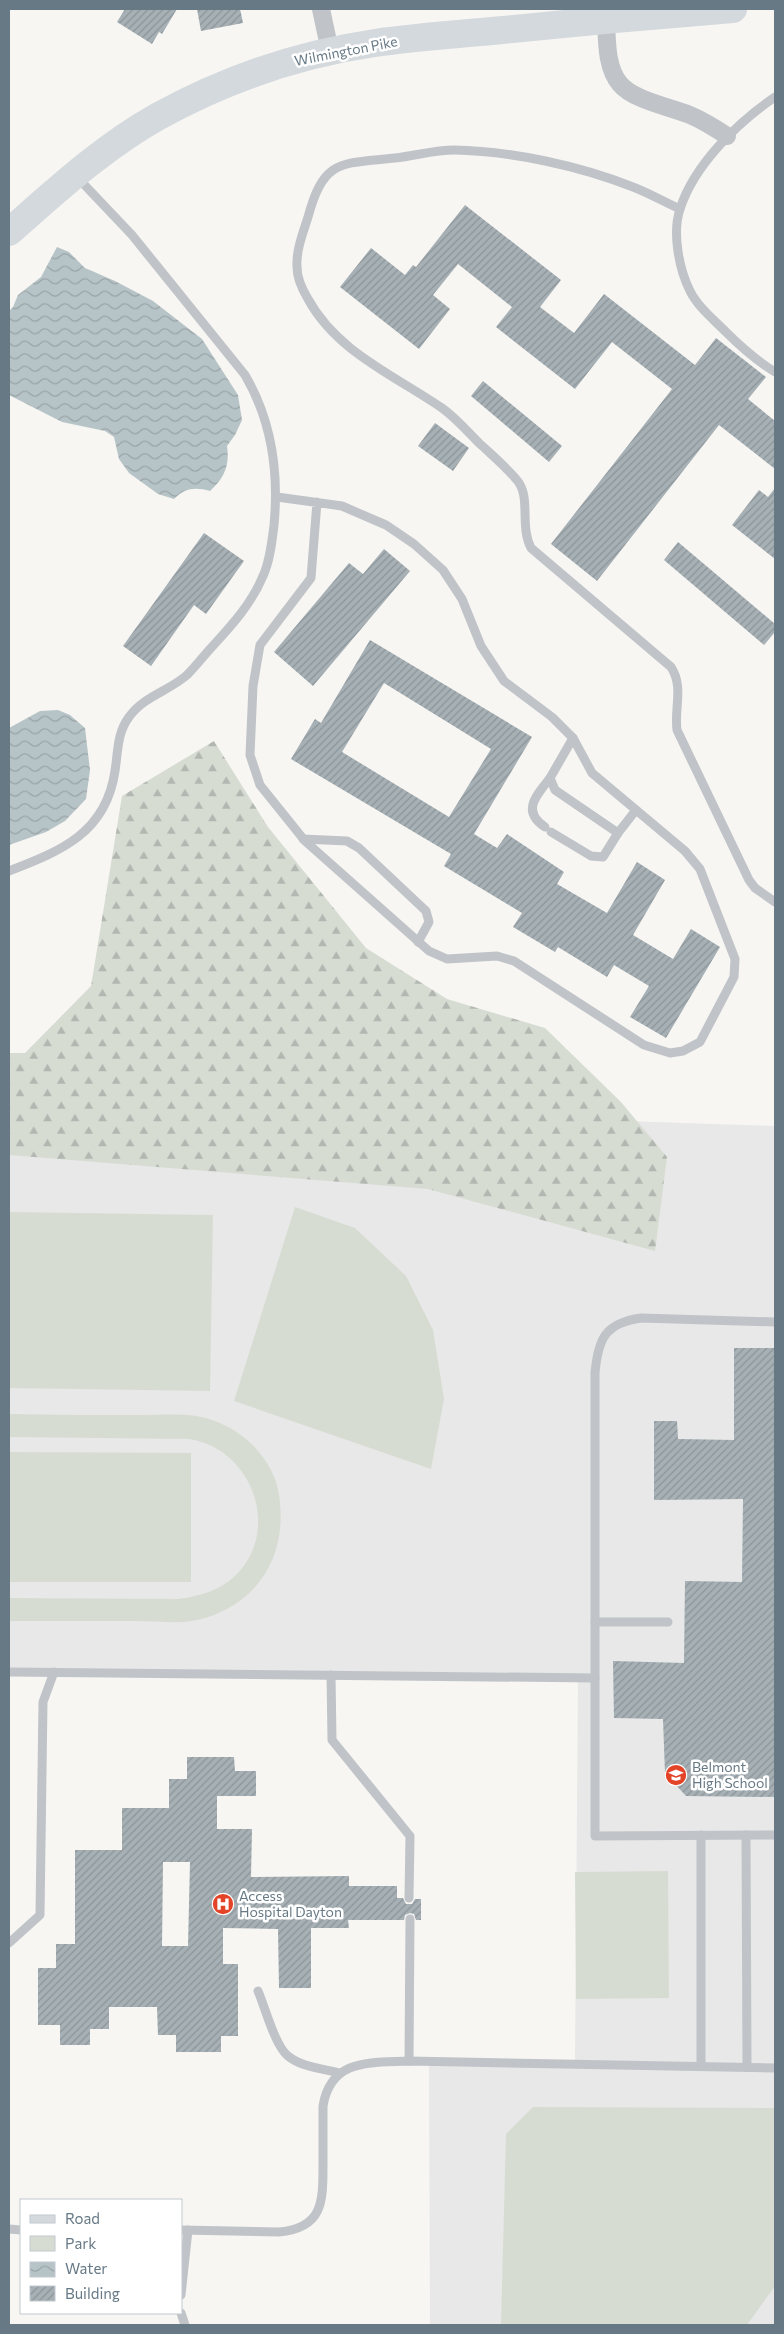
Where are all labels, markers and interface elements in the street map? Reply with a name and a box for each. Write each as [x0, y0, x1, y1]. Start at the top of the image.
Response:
street label: Wilmington Pike [293, 32, 399, 69]
place label: Belmont High School [692, 1758, 768, 1791]
school or university icon: Belmont High School [664, 1763, 688, 1787]
place label: Access Hospital Dayton [239, 1887, 342, 1920]
hospital icon: Access Hospital Dayton [211, 1892, 235, 1916]
legend [20, 2199, 182, 2314]
text: Road [65, 2209, 100, 2227]
text: Park [65, 2234, 96, 2252]
text: Water [65, 2259, 107, 2277]
text: Building [65, 2284, 120, 2302]

